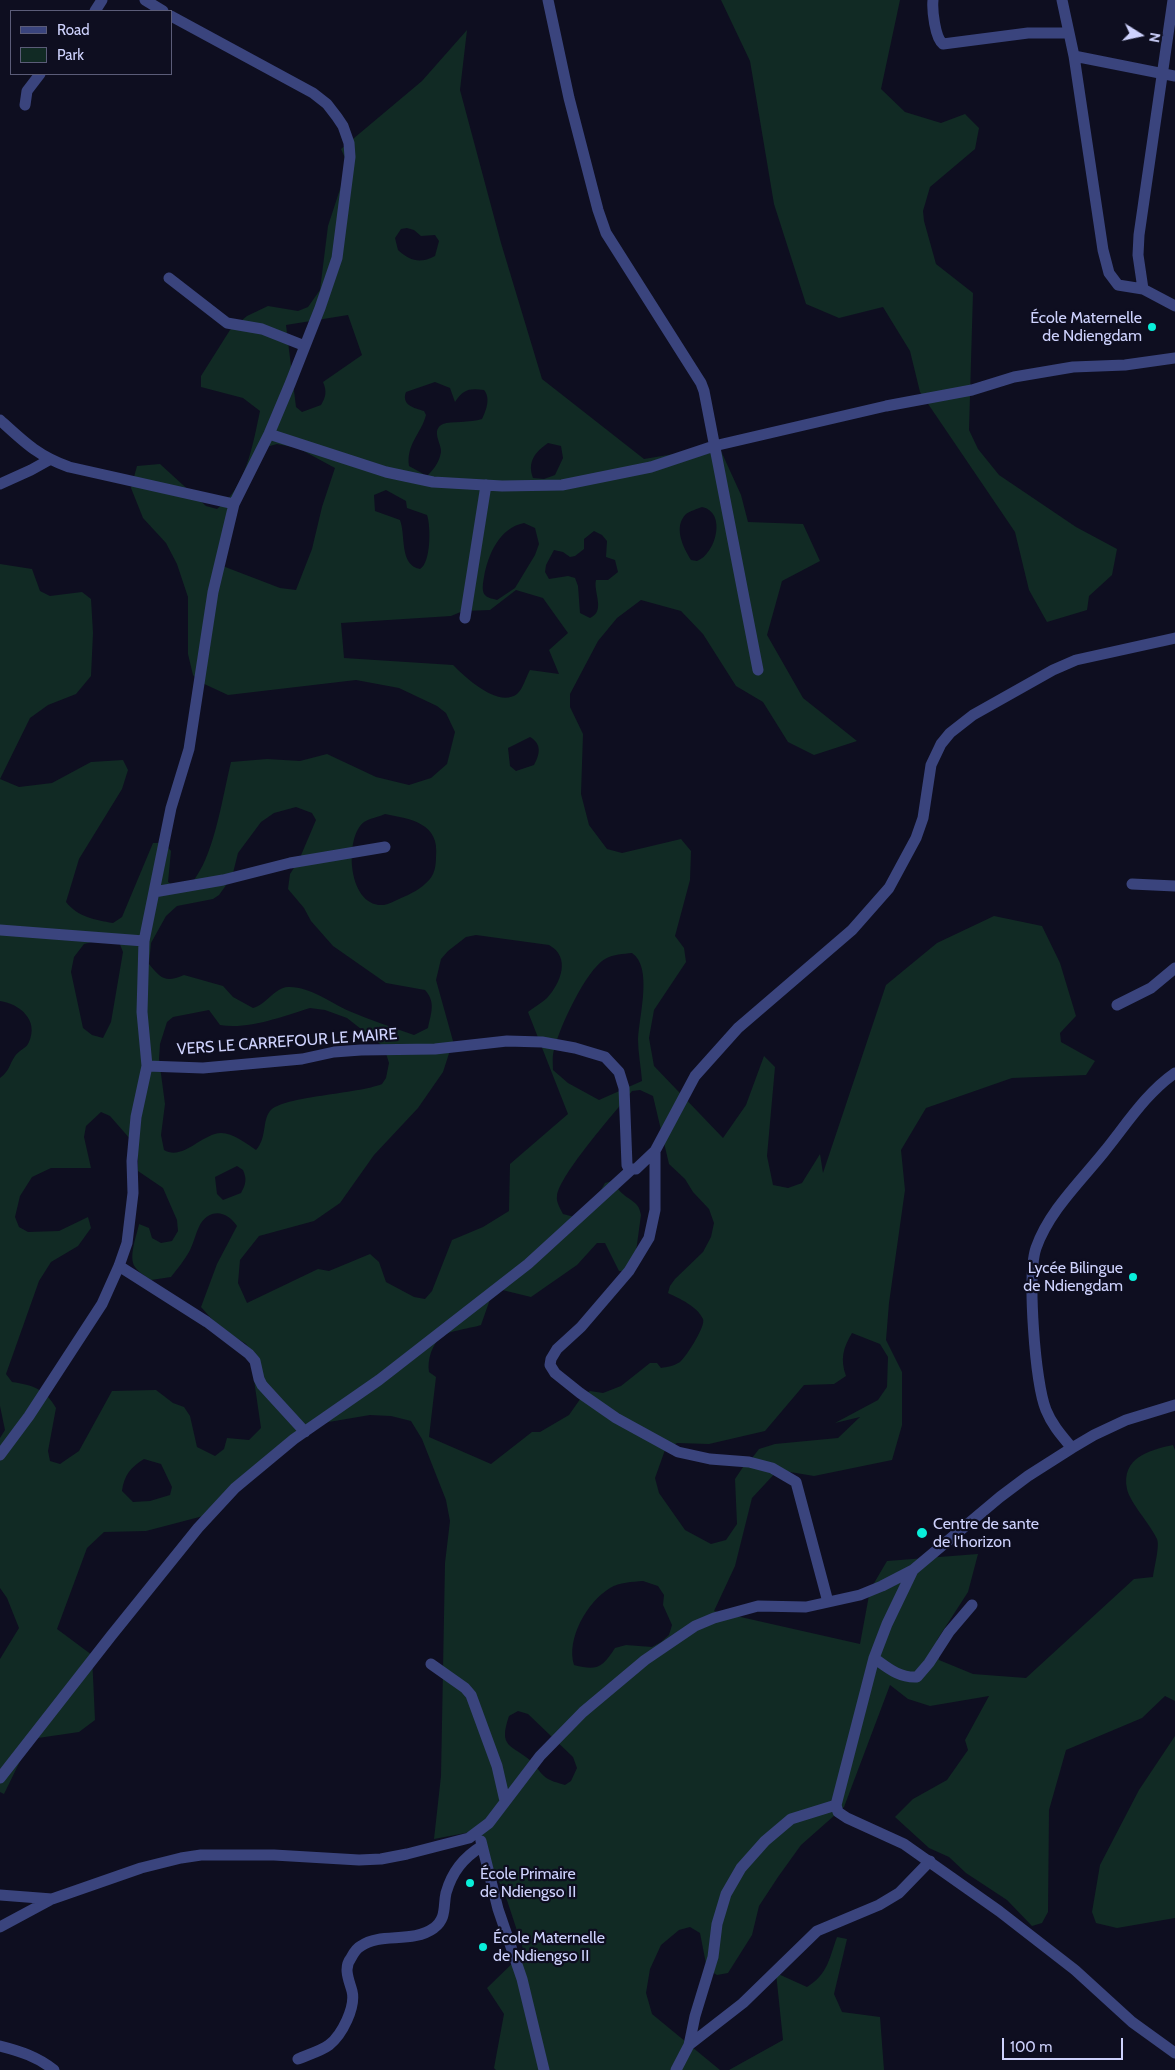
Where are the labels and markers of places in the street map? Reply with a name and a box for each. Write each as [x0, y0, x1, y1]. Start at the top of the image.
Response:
place label: École Maternelle de Ndiengdam [1030, 308, 1142, 346]
marker: École Maternelle de Ndiengdam [1146, 321, 1158, 333]
place label: Lycée Bilingue de Ndiengdam [1023, 1258, 1123, 1296]
marker: Lycée Bilingue de Ndiengdam [1127, 1271, 1139, 1283]
place label: Centre de sante de l'horizon [933, 1514, 1039, 1552]
marker: Centre de sante de l'horizon [915, 1526, 929, 1540]
place label: École Primaire de Ndiengso II [480, 1864, 576, 1902]
marker: École Primaire de Ndiengso II [464, 1877, 476, 1889]
place label: École Maternelle de Ndiengso II [493, 1928, 605, 1966]
marker: École Maternelle de Ndiengso II [477, 1941, 489, 1953]

